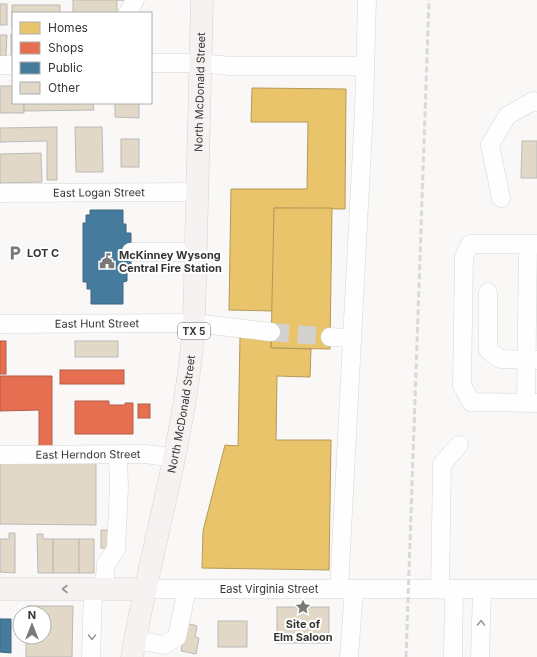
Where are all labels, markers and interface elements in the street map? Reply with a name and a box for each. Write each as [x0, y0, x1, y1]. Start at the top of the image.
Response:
legend [12, 12, 152, 104]
text: Homes [48, 20, 88, 35]
street label: North McDonald Street [191, 32, 208, 152]
text: Shops [48, 40, 84, 55]
text: Public [48, 60, 83, 75]
text: Other [48, 80, 80, 95]
street label: East Logan Street [53, 185, 145, 200]
parking icon: LOT C [6, 244, 24, 262]
place label: LOT C [27, 246, 59, 260]
place label: McKinney Wysong Central Fire Station [119, 248, 222, 275]
public building icon: McKinney Wysong Central Fire Station [98, 252, 116, 270]
street label: East Hunt Street [55, 316, 140, 331]
road number: TX 5 [178, 323, 210, 339]
street label: North McDonald Street [164, 354, 198, 474]
street label: East Herndon Street [36, 447, 141, 462]
street label: East Virginia Street [220, 582, 319, 596]
one-way arrow [62, 585, 68, 593]
place icon: Site of Elm Saloon [294, 598, 312, 616]
north arrow [12, 605, 52, 645]
text: N [28, 608, 36, 622]
place label: Site of Elm Saloon [273, 617, 333, 644]
one-way arrow [477, 620, 485, 626]
one-way arrow [88, 634, 96, 640]

